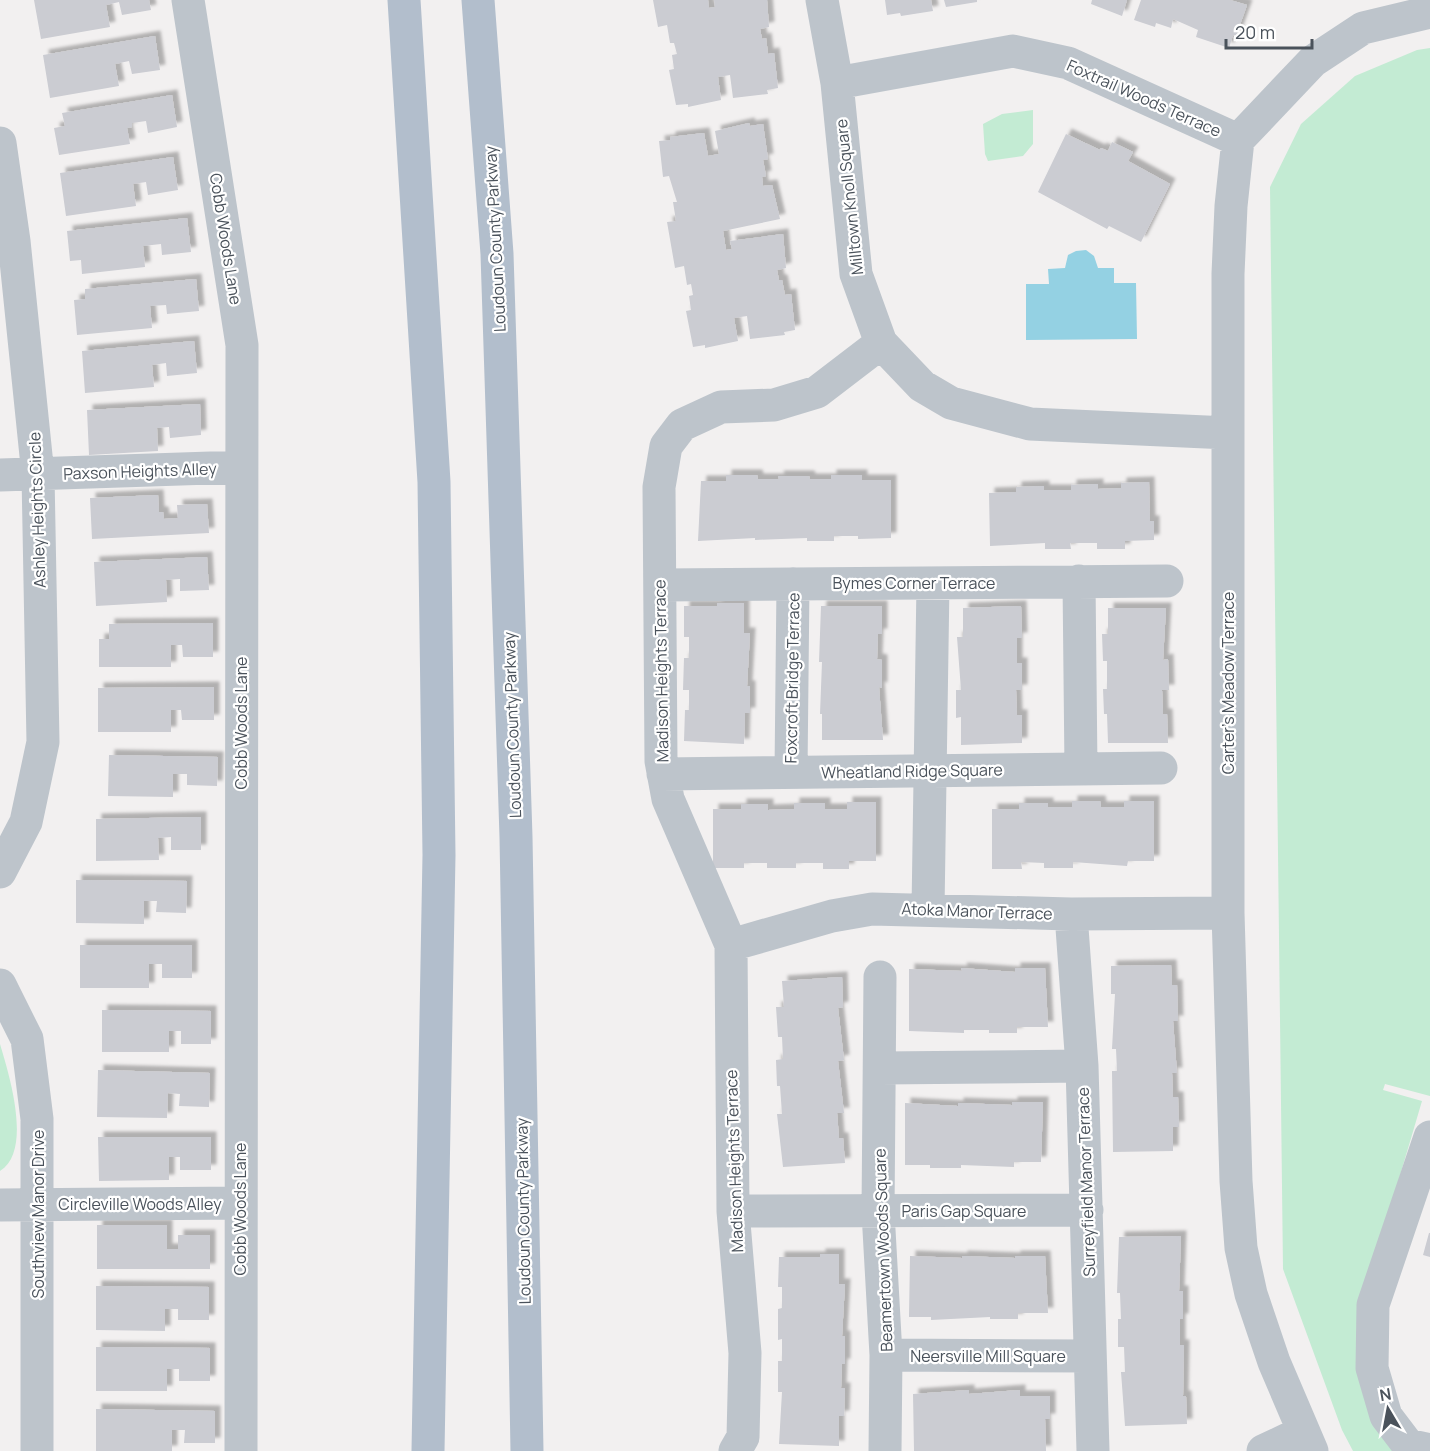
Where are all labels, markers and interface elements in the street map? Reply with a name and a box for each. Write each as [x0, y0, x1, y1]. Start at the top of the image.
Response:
scale bar [1226, 12, 1312, 50]
text: 20 m [1235, 20, 1275, 44]
street label: Foxtrail Woods Terrace [1063, 54, 1225, 142]
street label: Milltown Knoll Square [830, 118, 868, 276]
street label: Loudoun County Parkway [479, 145, 511, 333]
street label: Cobb Woods Lane [205, 172, 247, 306]
street label: Ashley Heights Circle [23, 432, 51, 588]
street label: Paxson Heights Alley [63, 457, 218, 485]
street label: Bymes Corner Terrace [833, 572, 995, 594]
street label: Madison Heights Terrace [648, 579, 674, 763]
street label: Foxcroft Bridge Terrace [780, 592, 804, 764]
street label: Carter's Meadow Terrace [1217, 592, 1239, 774]
street label: Loudoun County Parkway [498, 631, 526, 819]
street label: Cobb Woods Lane [230, 657, 252, 789]
street label: Wheatland Ridge Square [821, 758, 1003, 784]
street label: Atoka Manor Terrace [901, 897, 1053, 925]
street label: Madison Heights Terrace [720, 1069, 748, 1253]
street label: Surreyfield Manor Terrace [1072, 1087, 1100, 1277]
street label: Loudoun County Parkway [510, 1117, 536, 1304]
street label: Southview Manor Drive [27, 1130, 49, 1298]
street label: Cobb Woods Lane [229, 1143, 251, 1275]
street label: Beamertown Woods Square [868, 1148, 898, 1352]
street label: Circleville Woods Alley [58, 1193, 222, 1215]
street label: Paris Gap Square [902, 1200, 1026, 1222]
street label: Neersville Mill Square [910, 1345, 1066, 1367]
north arrow [1358, 1379, 1418, 1439]
text: N [1378, 1382, 1393, 1406]

